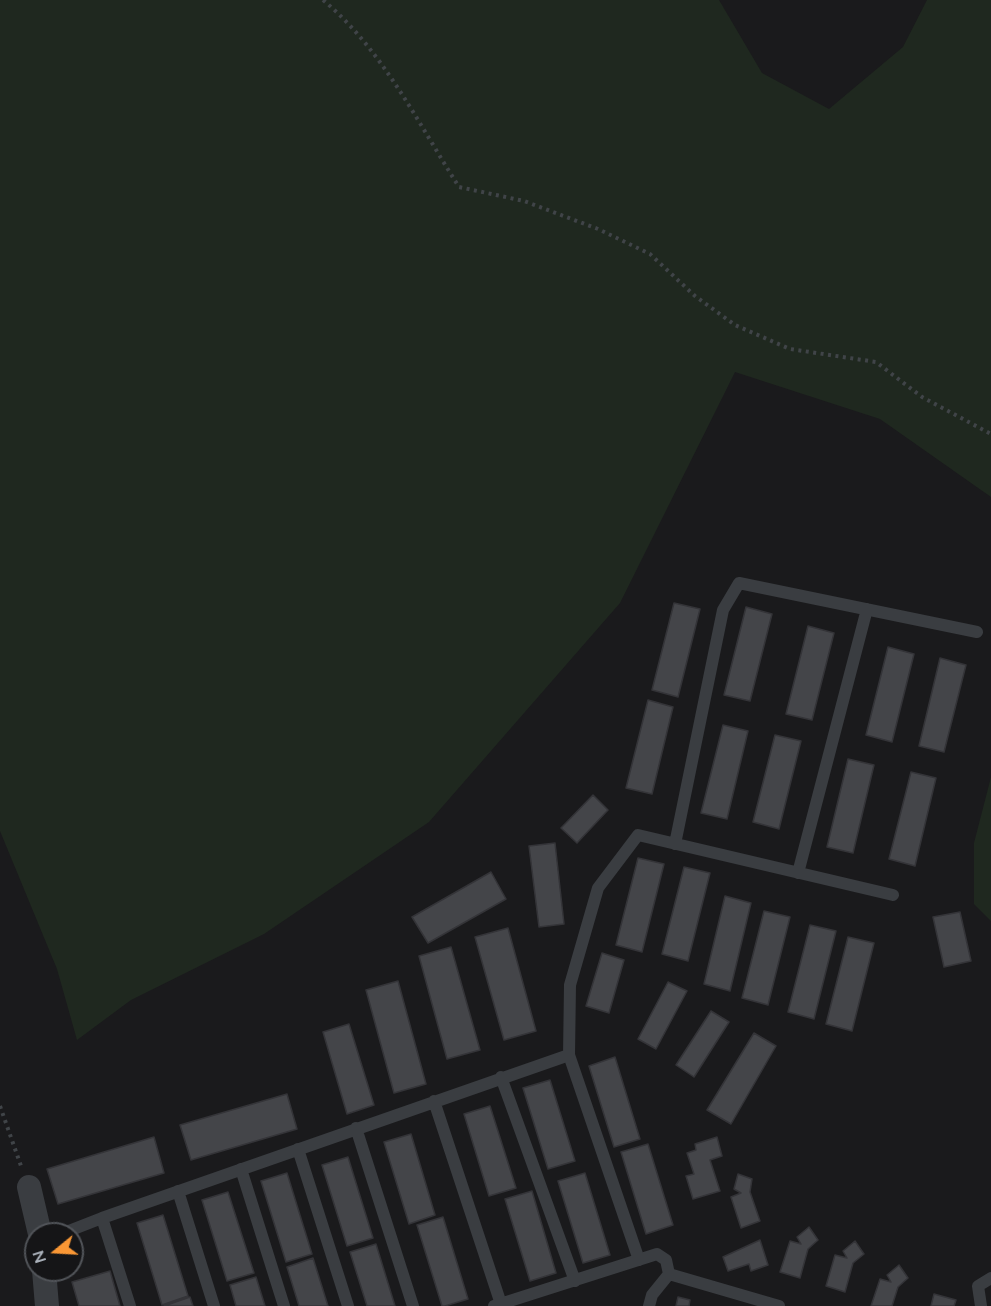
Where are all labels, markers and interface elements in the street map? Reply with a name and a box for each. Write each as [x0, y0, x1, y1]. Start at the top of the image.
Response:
north arrow [24, 1222, 84, 1282]
text: N [27, 1248, 49, 1266]

